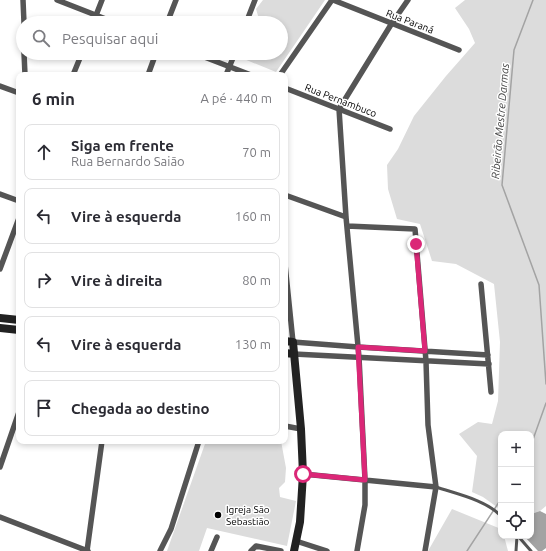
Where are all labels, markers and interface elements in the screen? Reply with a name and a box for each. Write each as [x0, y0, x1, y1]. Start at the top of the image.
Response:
street label: Rua Paraná [384, 7, 435, 36]
search box [16, 16, 288, 60]
icon: search [30, 27, 52, 49]
text: Pesquisar aqui [62, 30, 158, 47]
water label: Ribeirão Mestre Darmas [489, 62, 511, 179]
street label: Rua Pernambuco [303, 82, 378, 119]
text: 6 min [32, 89, 75, 108]
text: A pé · 440 m [200, 91, 272, 105]
text: Siga em frente [71, 137, 174, 154]
icon: ahead [33, 141, 55, 163]
text: 70 m [242, 145, 271, 159]
text: Rua Bernardo Saião [71, 154, 185, 168]
icon: left [33, 205, 55, 227]
text: Vire à esquerda [71, 208, 181, 225]
text: 160 m [235, 209, 271, 223]
route end [407, 235, 425, 253]
icon: right [33, 269, 55, 291]
text: Vire à direita [71, 272, 163, 289]
text: 80 m [242, 273, 271, 287]
icon: left [33, 333, 55, 355]
text: Vire à esquerda [71, 336, 181, 353]
text: 130 m [235, 337, 271, 351]
icon: arrive [33, 397, 55, 419]
text: Chegada ao destino [71, 400, 210, 417]
map controls [498, 431, 534, 539]
button: + [498, 431, 534, 467]
route start [294, 465, 312, 483]
button: − [498, 467, 534, 503]
button: locate [498, 503, 534, 539]
place label: Igreja São Sebastião [226, 504, 270, 527]
marker: Igreja São Sebastião [213, 510, 223, 520]

